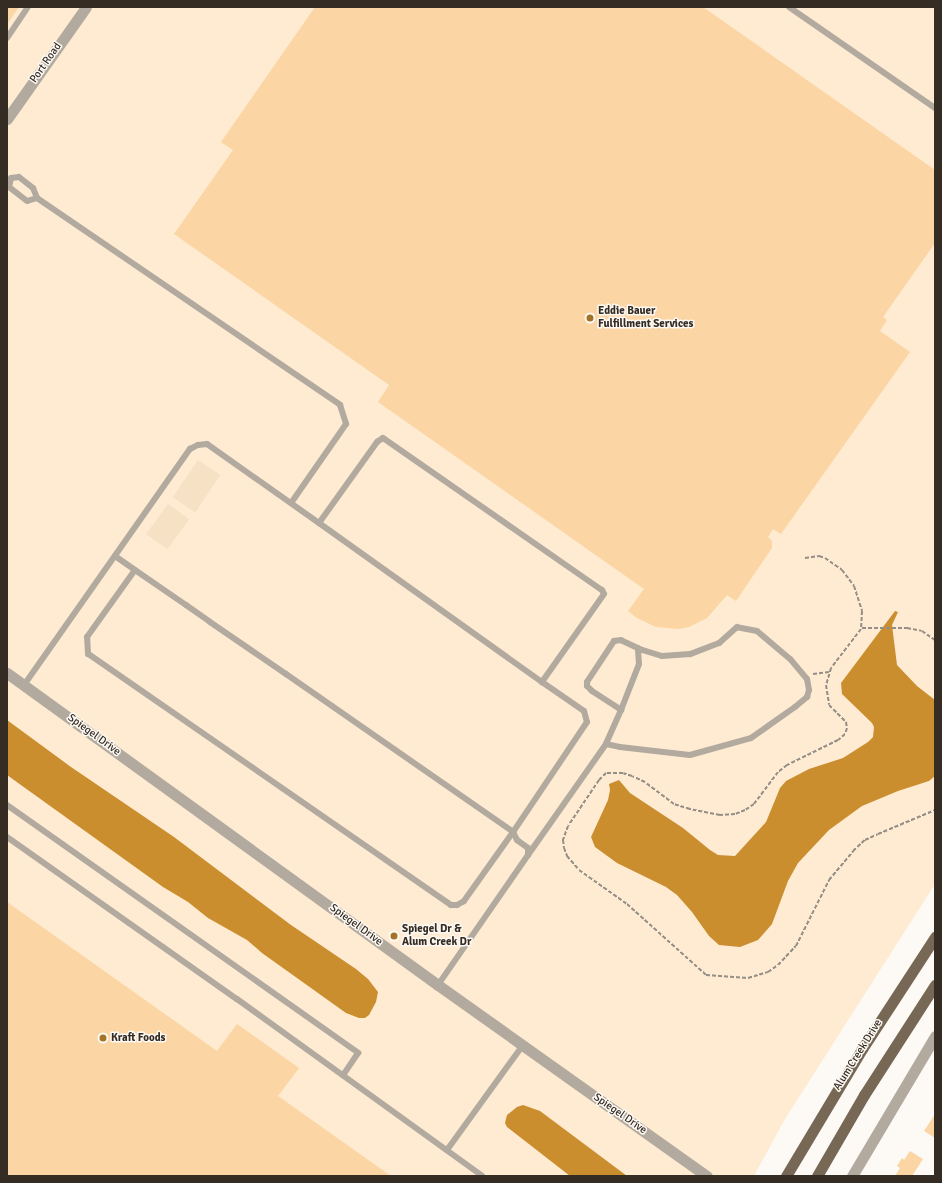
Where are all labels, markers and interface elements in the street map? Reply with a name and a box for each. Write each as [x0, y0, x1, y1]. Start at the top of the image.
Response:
street label: Port Road [27, 40, 65, 86]
place label: Eddie Bauer Fulfillment Services [598, 305, 693, 331]
marker: Eddie Bauer Fulfillment Services [585, 313, 595, 323]
street label: Spiegel Drive [65, 711, 123, 759]
street label: Spiegel Drive [327, 901, 385, 949]
place label: Spiegel Dr & Alum Creek Dr [402, 923, 471, 949]
marker: Spiegel Dr & Alum Creek Dr [389, 931, 399, 941]
street label: Alum Creek Drive [831, 1017, 885, 1093]
place label: Kraft Foods [111, 1031, 165, 1045]
marker: Kraft Foods [98, 1033, 108, 1043]
street label: Spiegel Drive [591, 1091, 649, 1137]

